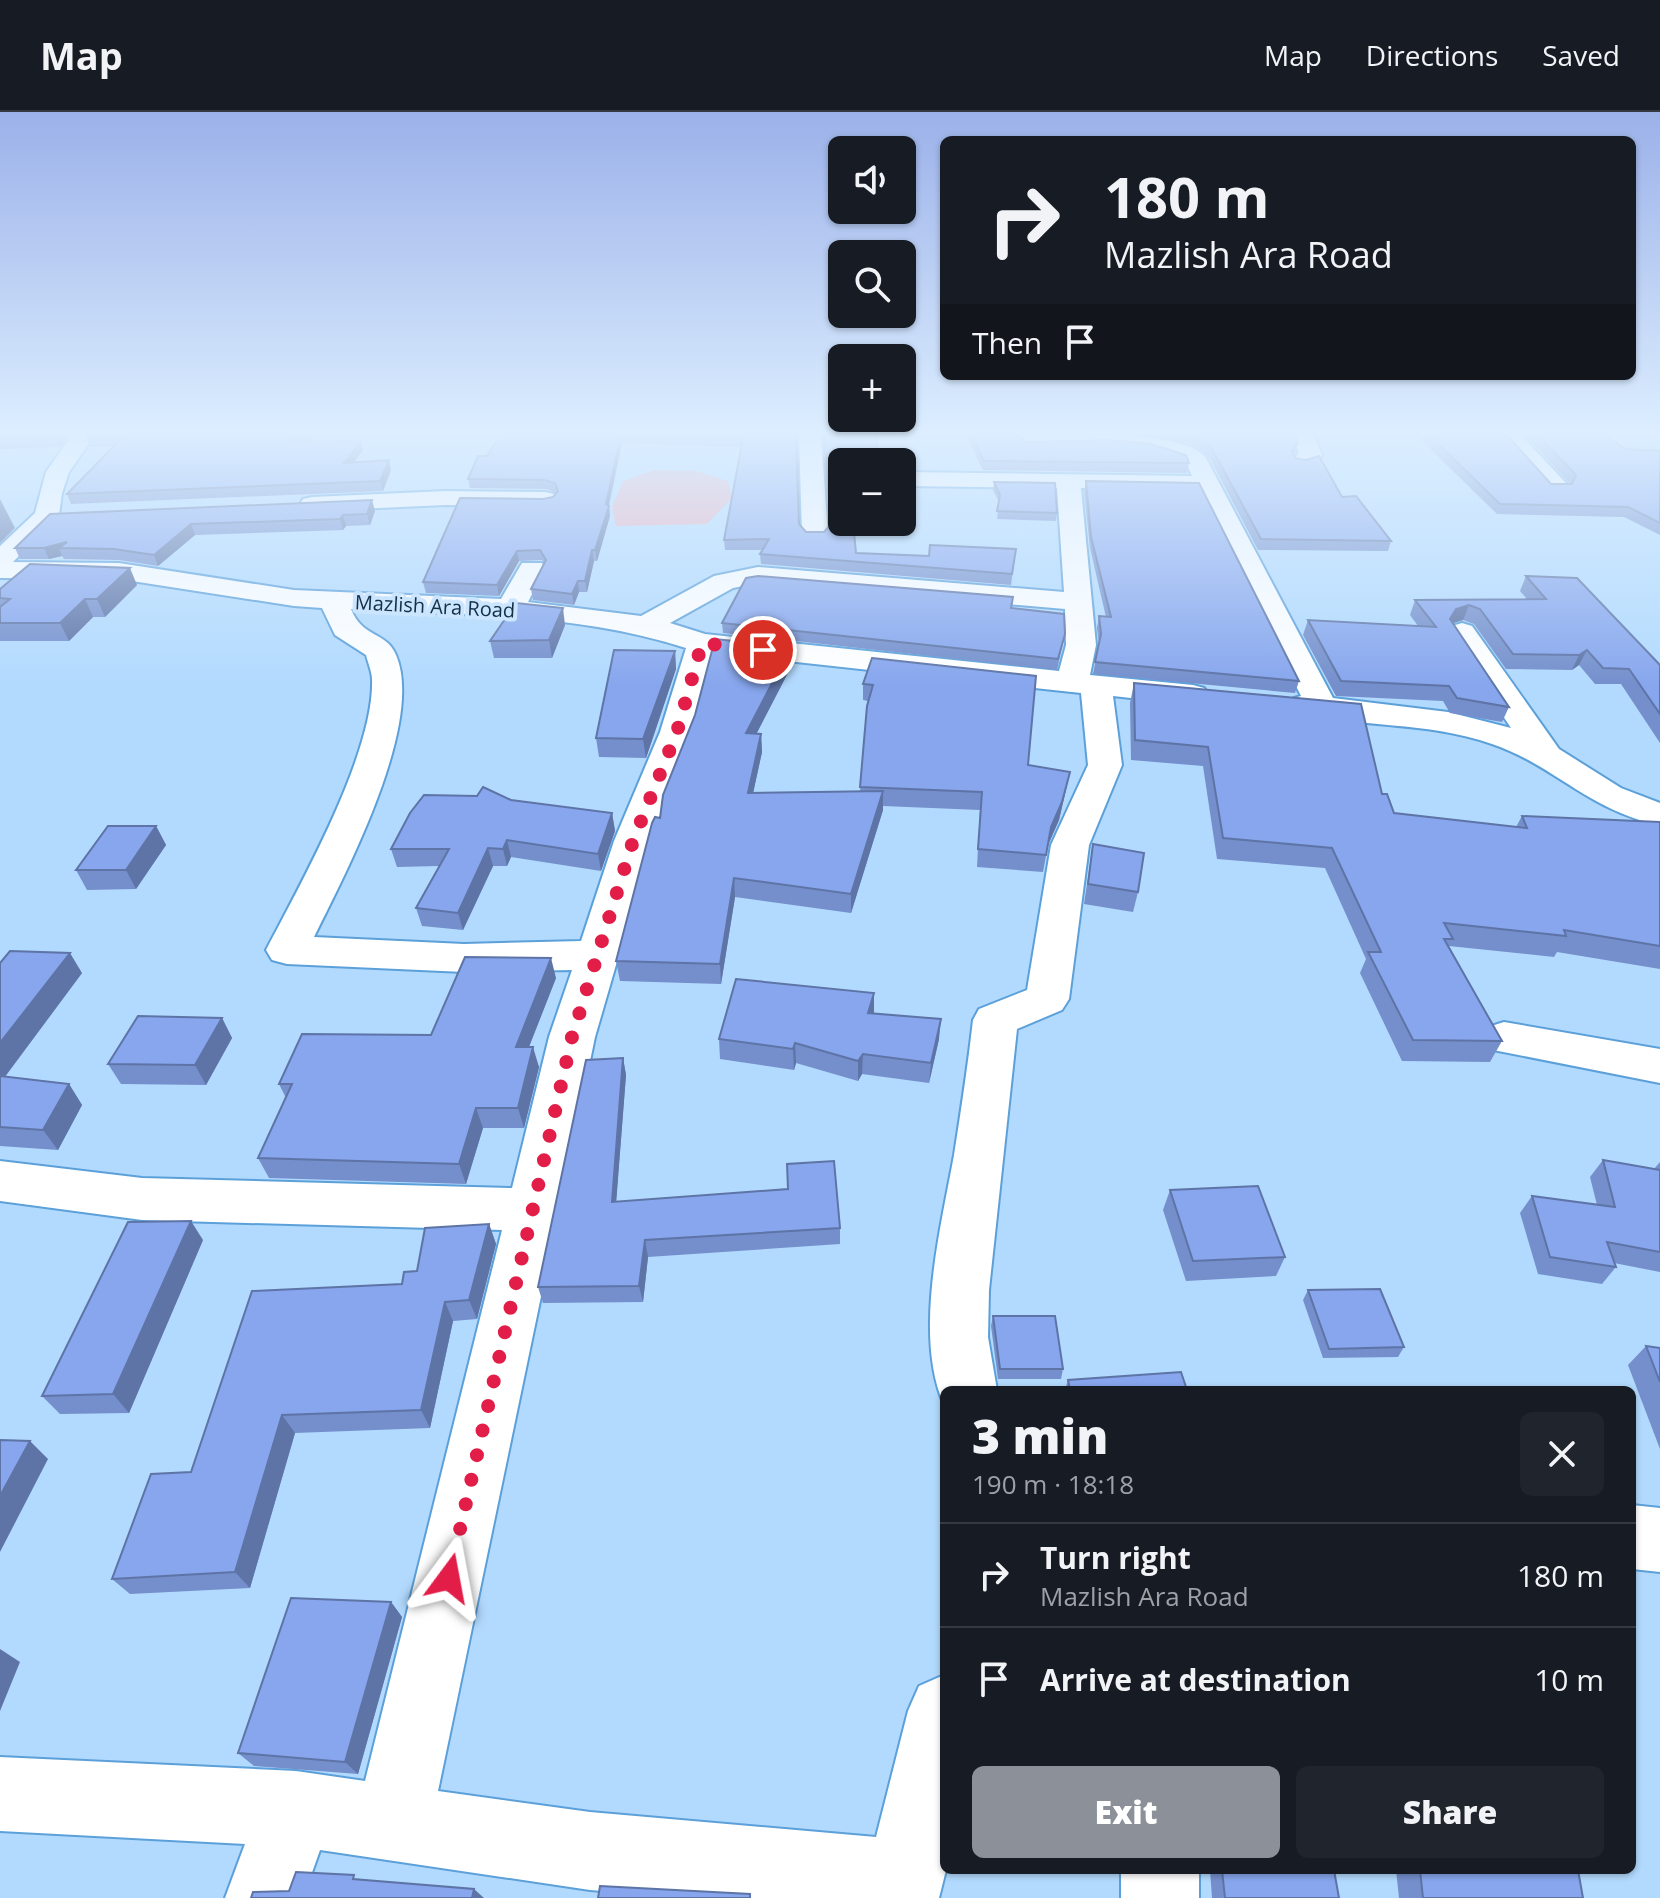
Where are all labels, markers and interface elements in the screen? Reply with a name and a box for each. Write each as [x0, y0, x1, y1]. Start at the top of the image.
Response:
text: Map [40, 29, 123, 81]
text: Map [1264, 36, 1322, 74]
text: Directions [1366, 36, 1498, 74]
text: Saved [1542, 36, 1620, 74]
map controls [828, 136, 916, 536]
button: sound [828, 136, 916, 224]
text: 180 m [1104, 158, 1270, 234]
icon: right [972, 168, 1076, 272]
text: Mazlish Ara Road [1104, 230, 1393, 279]
button: search [828, 240, 916, 328]
icon: arrive [1058, 320, 1102, 364]
text: Then [972, 322, 1042, 363]
button: + [828, 344, 916, 432]
button: − [828, 448, 916, 536]
street label: Mazlish Ara Road [354, 588, 516, 624]
pin [729, 616, 797, 684]
icon: arrive [741, 628, 785, 672]
text: 3 min [972, 1403, 1108, 1468]
button: close [1520, 1412, 1604, 1496]
text: 190 m · 18:18 [972, 1466, 1134, 1502]
position arrow [407, 1536, 491, 1620]
text: Turn right [1040, 1537, 1191, 1578]
icon: right [972, 1553, 1016, 1597]
text: 180 m [1517, 1555, 1604, 1596]
text: Mazlish Ara Road [1040, 1578, 1249, 1614]
icon: arrive [972, 1657, 1016, 1701]
text: Arrive at destination [1040, 1659, 1351, 1700]
text: 10 m [1534, 1659, 1604, 1700]
button: Exit [972, 1766, 1280, 1858]
button: Share [1296, 1766, 1604, 1858]

